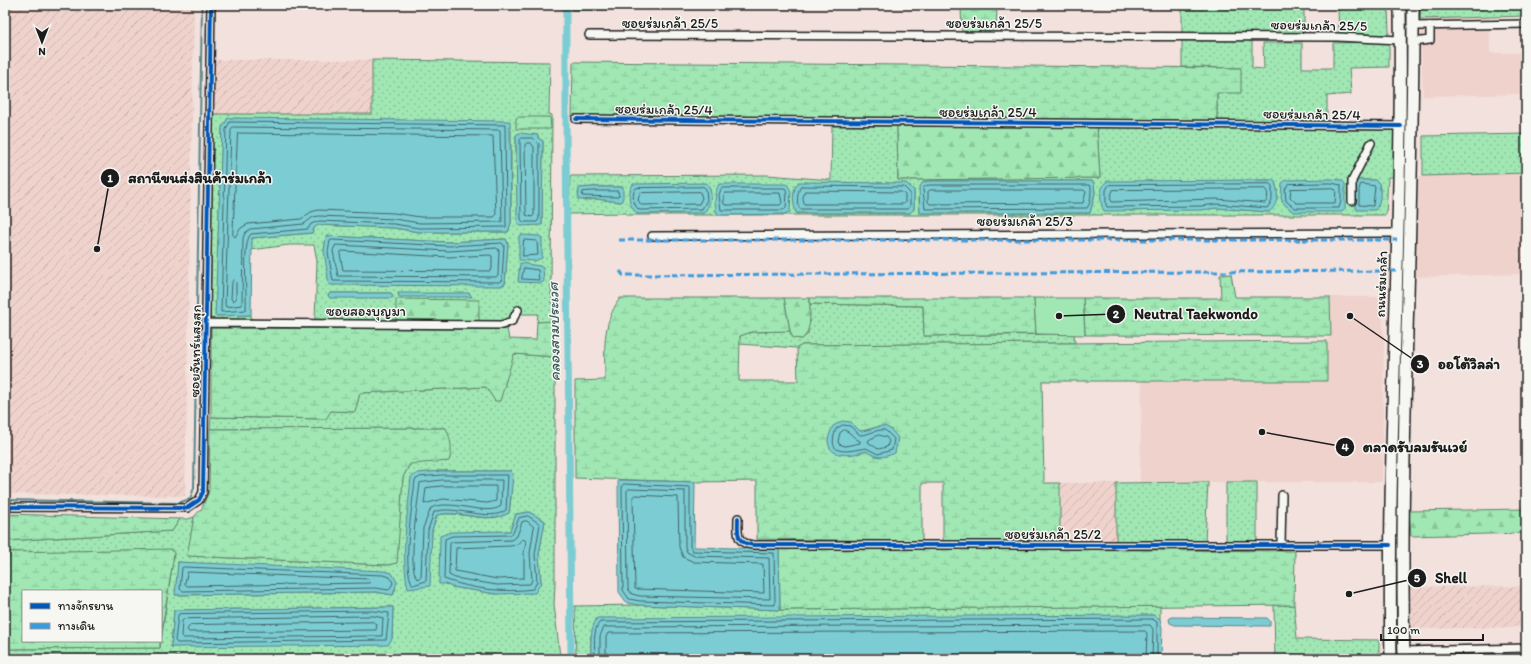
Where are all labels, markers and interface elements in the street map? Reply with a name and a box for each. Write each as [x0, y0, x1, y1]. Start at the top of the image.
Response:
street label: ซอยร่มเกล้า 25/5 [622, 15, 718, 32]
street label: ซอยร่มเกล้า 25/5 [946, 15, 1042, 32]
street label: ซอยร่มเกล้า 25/5 [1271, 16, 1367, 35]
north arrow [22, 22, 62, 62]
text: N [38, 45, 46, 58]
street label: ซอยร่มเกล้า 25/4 [615, 100, 713, 119]
street label: ซอยร่มเกล้า 25/4 [939, 104, 1037, 121]
street label: ซอยร่มเกล้า 25/4 [1263, 105, 1361, 124]
callout: สถานีขนส่งสินค้าร่มเกล้า [100, 164, 280, 191]
text: สถานีขนส่งสินค้าร่มเกล้า [128, 169, 272, 187]
text: 1 [107, 171, 113, 185]
street label: ซอยร่มเกล้า 25/3 [977, 213, 1074, 230]
street label: ถนนร่มเกล้า [1372, 250, 1391, 318]
water label: คลองสามประเวศ [544, 281, 564, 382]
callout: Neutral Taekwondo [1106, 300, 1266, 327]
street label: ซอยสองบุญมา [326, 303, 406, 321]
street label: ซอยจันทร์แสงสุก [186, 304, 206, 398]
text: Neutral Taekwondo [1134, 305, 1258, 323]
text: 2 [1113, 307, 1120, 321]
callout: ออโต้วิลล่า [1410, 350, 1508, 377]
text: ออโต้วิลล่า [1438, 355, 1500, 373]
text: 3 [1417, 357, 1424, 371]
callout: ตลาดรับลมรันเวย์ [1335, 434, 1476, 461]
text: ตลาดรับลมรันเวย์ [1363, 438, 1468, 456]
text: 4 [1341, 440, 1349, 454]
street label: ซอยร่มเกล้า 25/2 [1005, 526, 1102, 543]
callout: Shell [1407, 564, 1475, 591]
text: Shell [1435, 569, 1468, 587]
text: 5 [1414, 571, 1421, 585]
legend [22, 590, 162, 642]
text: ทางจักรยาน [58, 599, 114, 613]
scale bar [1381, 616, 1483, 642]
text: ทางเดิน [58, 619, 95, 633]
text: 100 m [1387, 623, 1420, 637]

